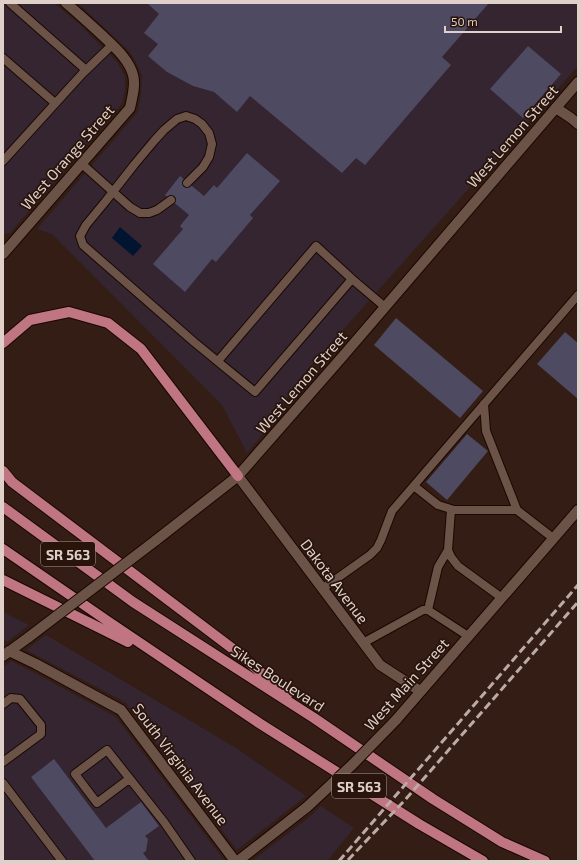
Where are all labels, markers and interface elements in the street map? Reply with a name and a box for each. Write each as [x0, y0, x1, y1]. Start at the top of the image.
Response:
scale bar [445, 8, 561, 34]
text: 50 m [451, 14, 478, 28]
street label: West Lemon Street [463, 81, 562, 191]
street label: West Orange Street [17, 101, 118, 213]
street label: West Lemon Street [252, 327, 351, 437]
street label: Dakota Avenue [297, 535, 373, 627]
road number: SR 563 [41, 542, 95, 566]
street label: West Main Street [360, 634, 452, 734]
street label: Sikes Boulevard [228, 641, 328, 715]
street label: South Virginia Avenue [129, 700, 233, 828]
road number: SR 563 [332, 774, 386, 798]

